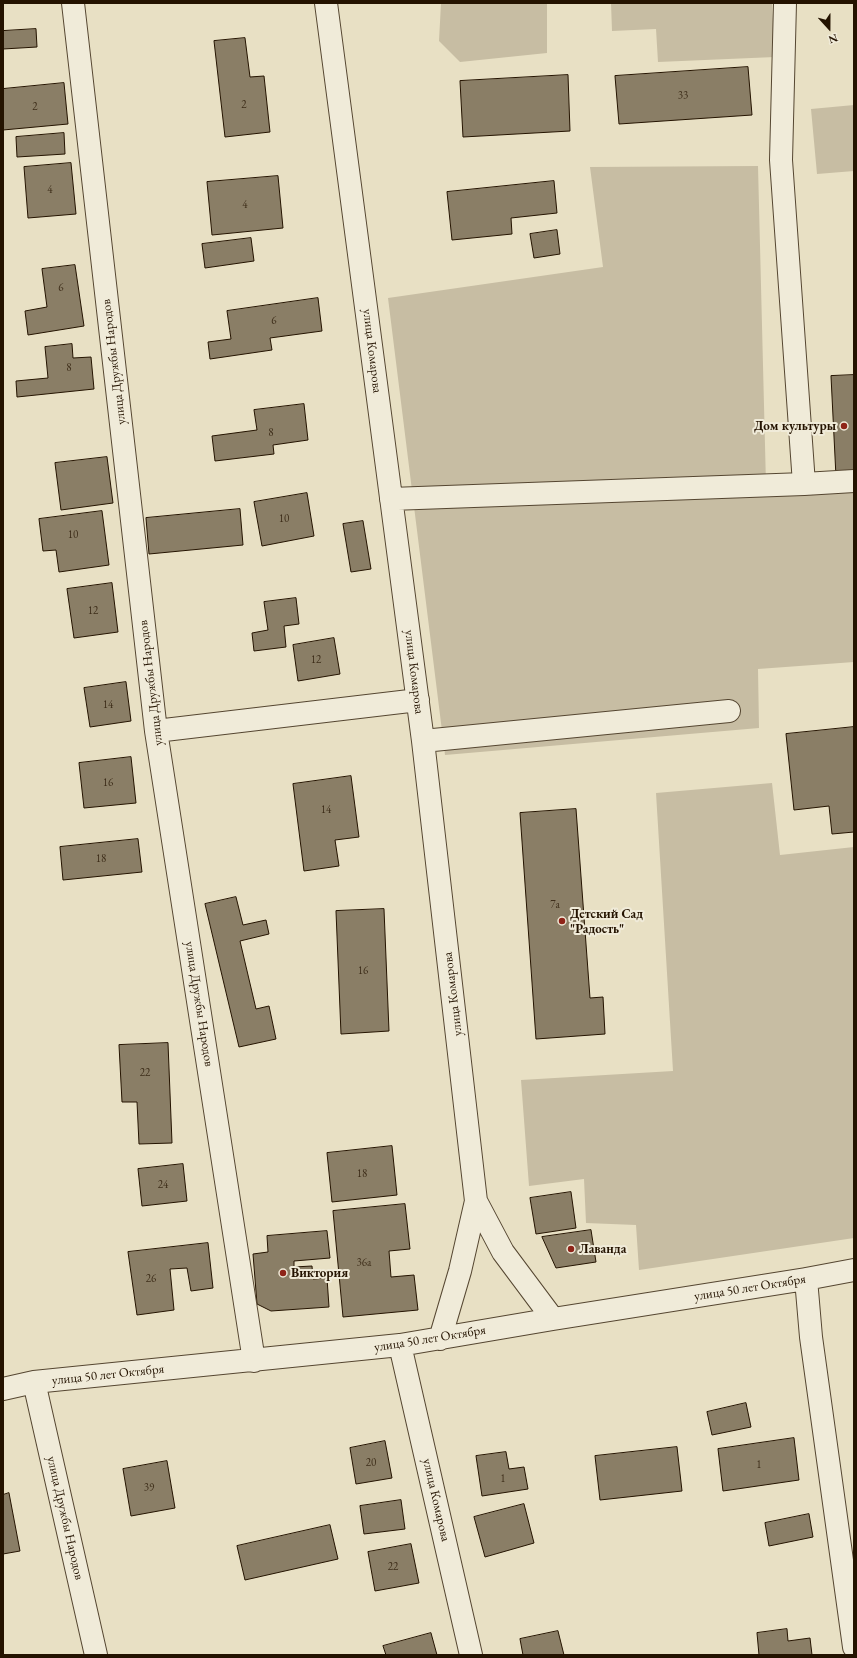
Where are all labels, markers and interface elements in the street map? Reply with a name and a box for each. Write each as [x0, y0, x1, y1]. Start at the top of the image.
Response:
north arrow [809, 8, 849, 48]
text: N [827, 31, 840, 47]
house number: 33 [678, 89, 688, 103]
house number: 2 [241, 98, 247, 112]
house number: 2 [32, 100, 38, 114]
house number: 4 [47, 183, 53, 197]
house number: 4 [242, 198, 248, 212]
house number: 6 [58, 281, 64, 295]
street label: улица Дружбы Народов [99, 298, 129, 426]
street label: улица Комарова [359, 308, 385, 394]
house number: 6 [271, 314, 277, 328]
house number: 8 [66, 361, 72, 375]
place label: Дом культуры [754, 418, 836, 434]
marker: Дом культуры [839, 421, 849, 431]
house number: 8 [268, 426, 274, 440]
house number: 10 [279, 512, 289, 526]
house number: 10 [68, 528, 78, 542]
house number: 12 [88, 604, 98, 618]
street label: улица Дружбы Народов [136, 619, 166, 747]
street label: улица Комарова [401, 629, 427, 715]
house number: 12 [311, 653, 321, 667]
house number: 14 [103, 698, 113, 712]
house number: 16 [103, 776, 113, 790]
house number: 14 [321, 803, 331, 817]
house number: 18 [96, 852, 106, 866]
house number: 7a [550, 898, 560, 912]
place label: Детский Сад "Радость" [570, 906, 643, 937]
marker: Детский Сад "Радость" [557, 916, 567, 926]
street label: улица Дружбы Народов [181, 940, 217, 1068]
street label: улица Комарова [440, 951, 466, 1037]
house number: 16 [358, 964, 368, 978]
house number: 22 [140, 1066, 150, 1080]
house number: 18 [357, 1167, 367, 1181]
house number: 24 [158, 1178, 168, 1192]
place label: Лаванда [579, 1241, 626, 1257]
marker: Лаванда [566, 1244, 576, 1254]
house number: 36а [357, 1256, 371, 1270]
place label: Виктория [291, 1265, 348, 1281]
marker: Виктория [278, 1268, 288, 1278]
street label: улица 50 лет Октября [693, 1271, 807, 1305]
house number: 26 [146, 1272, 156, 1286]
street label: улица 50 лет Октября [373, 1322, 487, 1356]
street label: улица 50 лет Октября [51, 1361, 165, 1389]
street label: улица Дружбы Народов [43, 1455, 87, 1581]
house number: 20 [366, 1456, 376, 1470]
street label: улица Комарова [419, 1457, 453, 1543]
house number: 1 [756, 1458, 762, 1472]
house number: 1 [500, 1472, 506, 1486]
house number: 39 [144, 1481, 154, 1495]
house number: 22 [388, 1560, 398, 1574]

